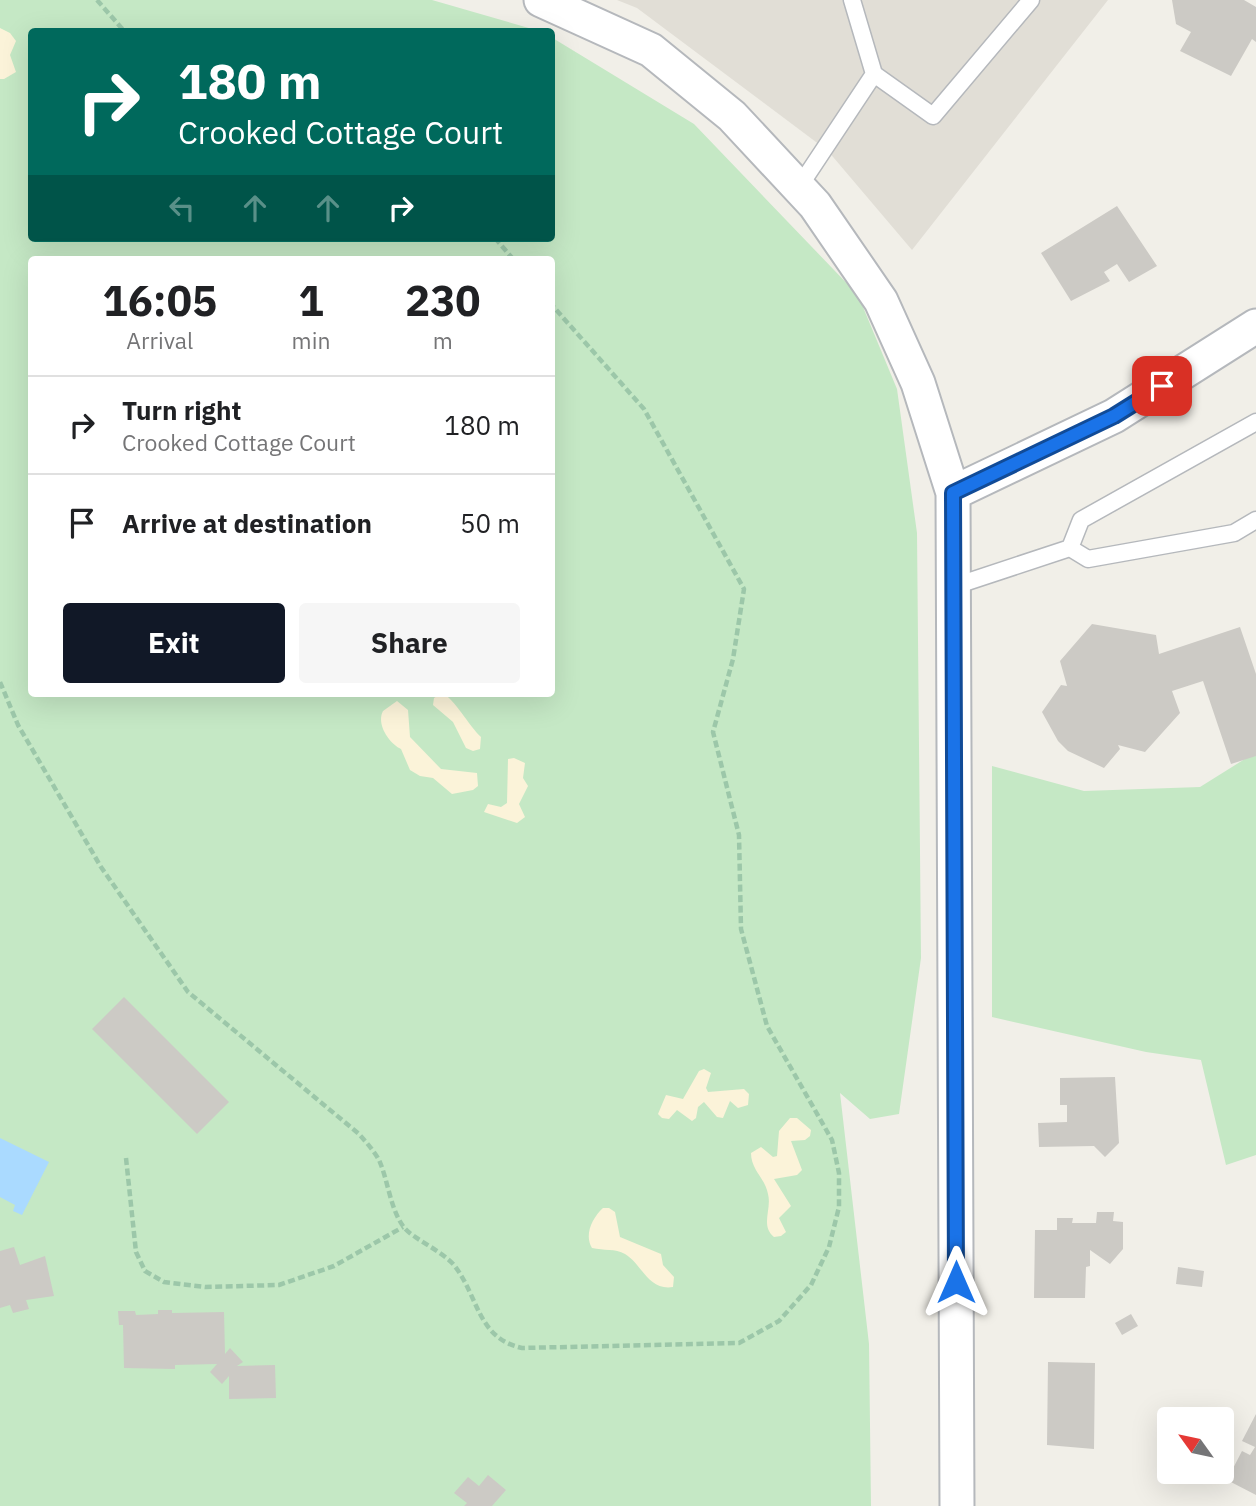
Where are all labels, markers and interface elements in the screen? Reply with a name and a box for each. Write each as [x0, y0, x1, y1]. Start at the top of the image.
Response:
text: 180 m [178, 49, 322, 112]
icon: right [63, 56, 154, 147]
text: Crooked Cottage Court [178, 111, 503, 153]
icon: left [163, 189, 201, 227]
icon: ahead [236, 189, 274, 227]
icon: ahead [309, 189, 347, 227]
icon: right [382, 189, 420, 227]
text: 16:05 [102, 273, 217, 328]
text: 1 [298, 273, 324, 328]
text: 230 [405, 273, 481, 328]
text: Arrival [126, 325, 193, 355]
text: min [292, 325, 330, 355]
text: m [433, 325, 453, 355]
pin [1132, 356, 1192, 416]
icon: arrive [1143, 367, 1181, 405]
text: Turn right [122, 393, 241, 427]
icon: right [63, 406, 101, 444]
text: 180 m [444, 408, 520, 442]
text: Crooked Cottage Court [122, 427, 356, 457]
icon: arrive [63, 504, 101, 542]
text: Arrive at destination [122, 506, 372, 540]
text: 50 m [460, 506, 520, 540]
button: Exit [63, 603, 285, 683]
button: Share [299, 603, 520, 683]
position arrow [919, 1245, 993, 1319]
north arrow [1157, 1407, 1234, 1484]
map controls [1157, 1407, 1234, 1484]

